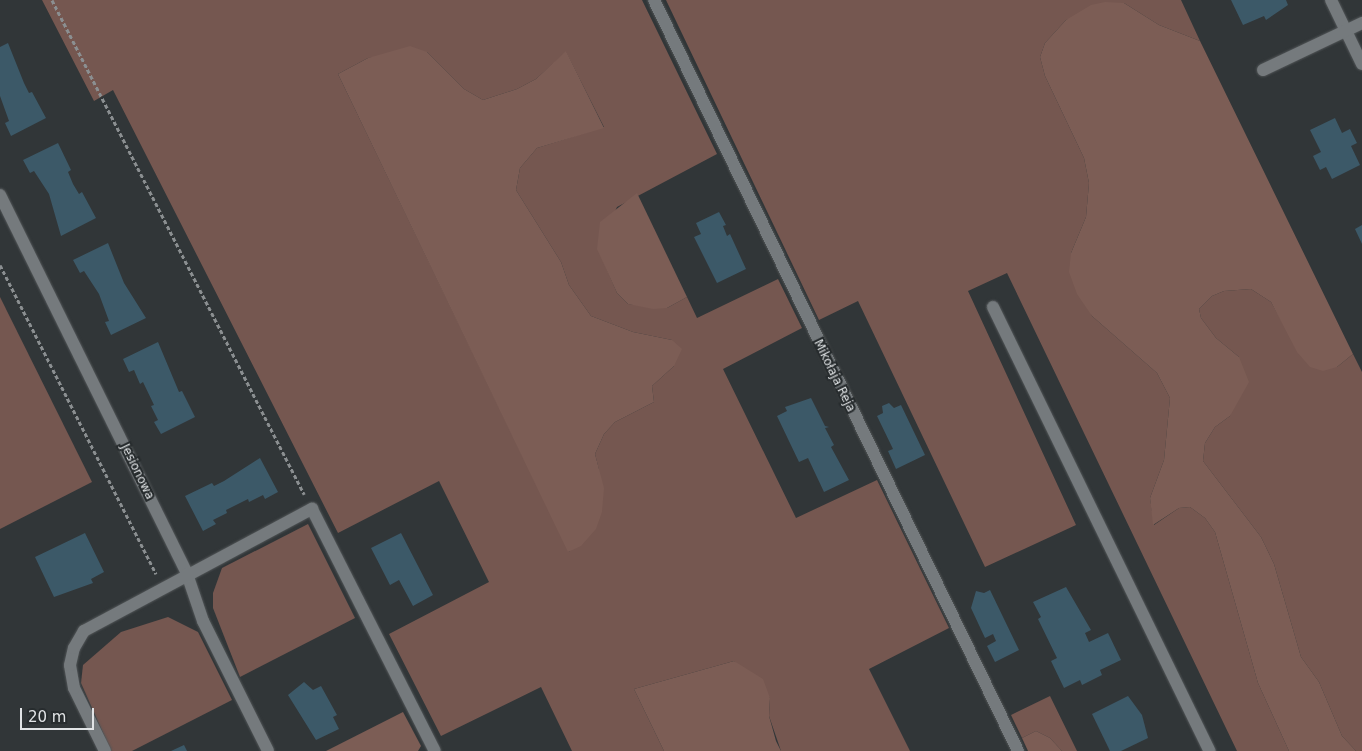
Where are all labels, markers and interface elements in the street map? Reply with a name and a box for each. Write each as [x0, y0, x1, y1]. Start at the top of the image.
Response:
street label: Mikołaja Reja [810, 337, 858, 415]
street label: Jesionowa [117, 442, 157, 502]
scale bar [22, 698, 96, 730]
text: 20 m [28, 708, 66, 726]

